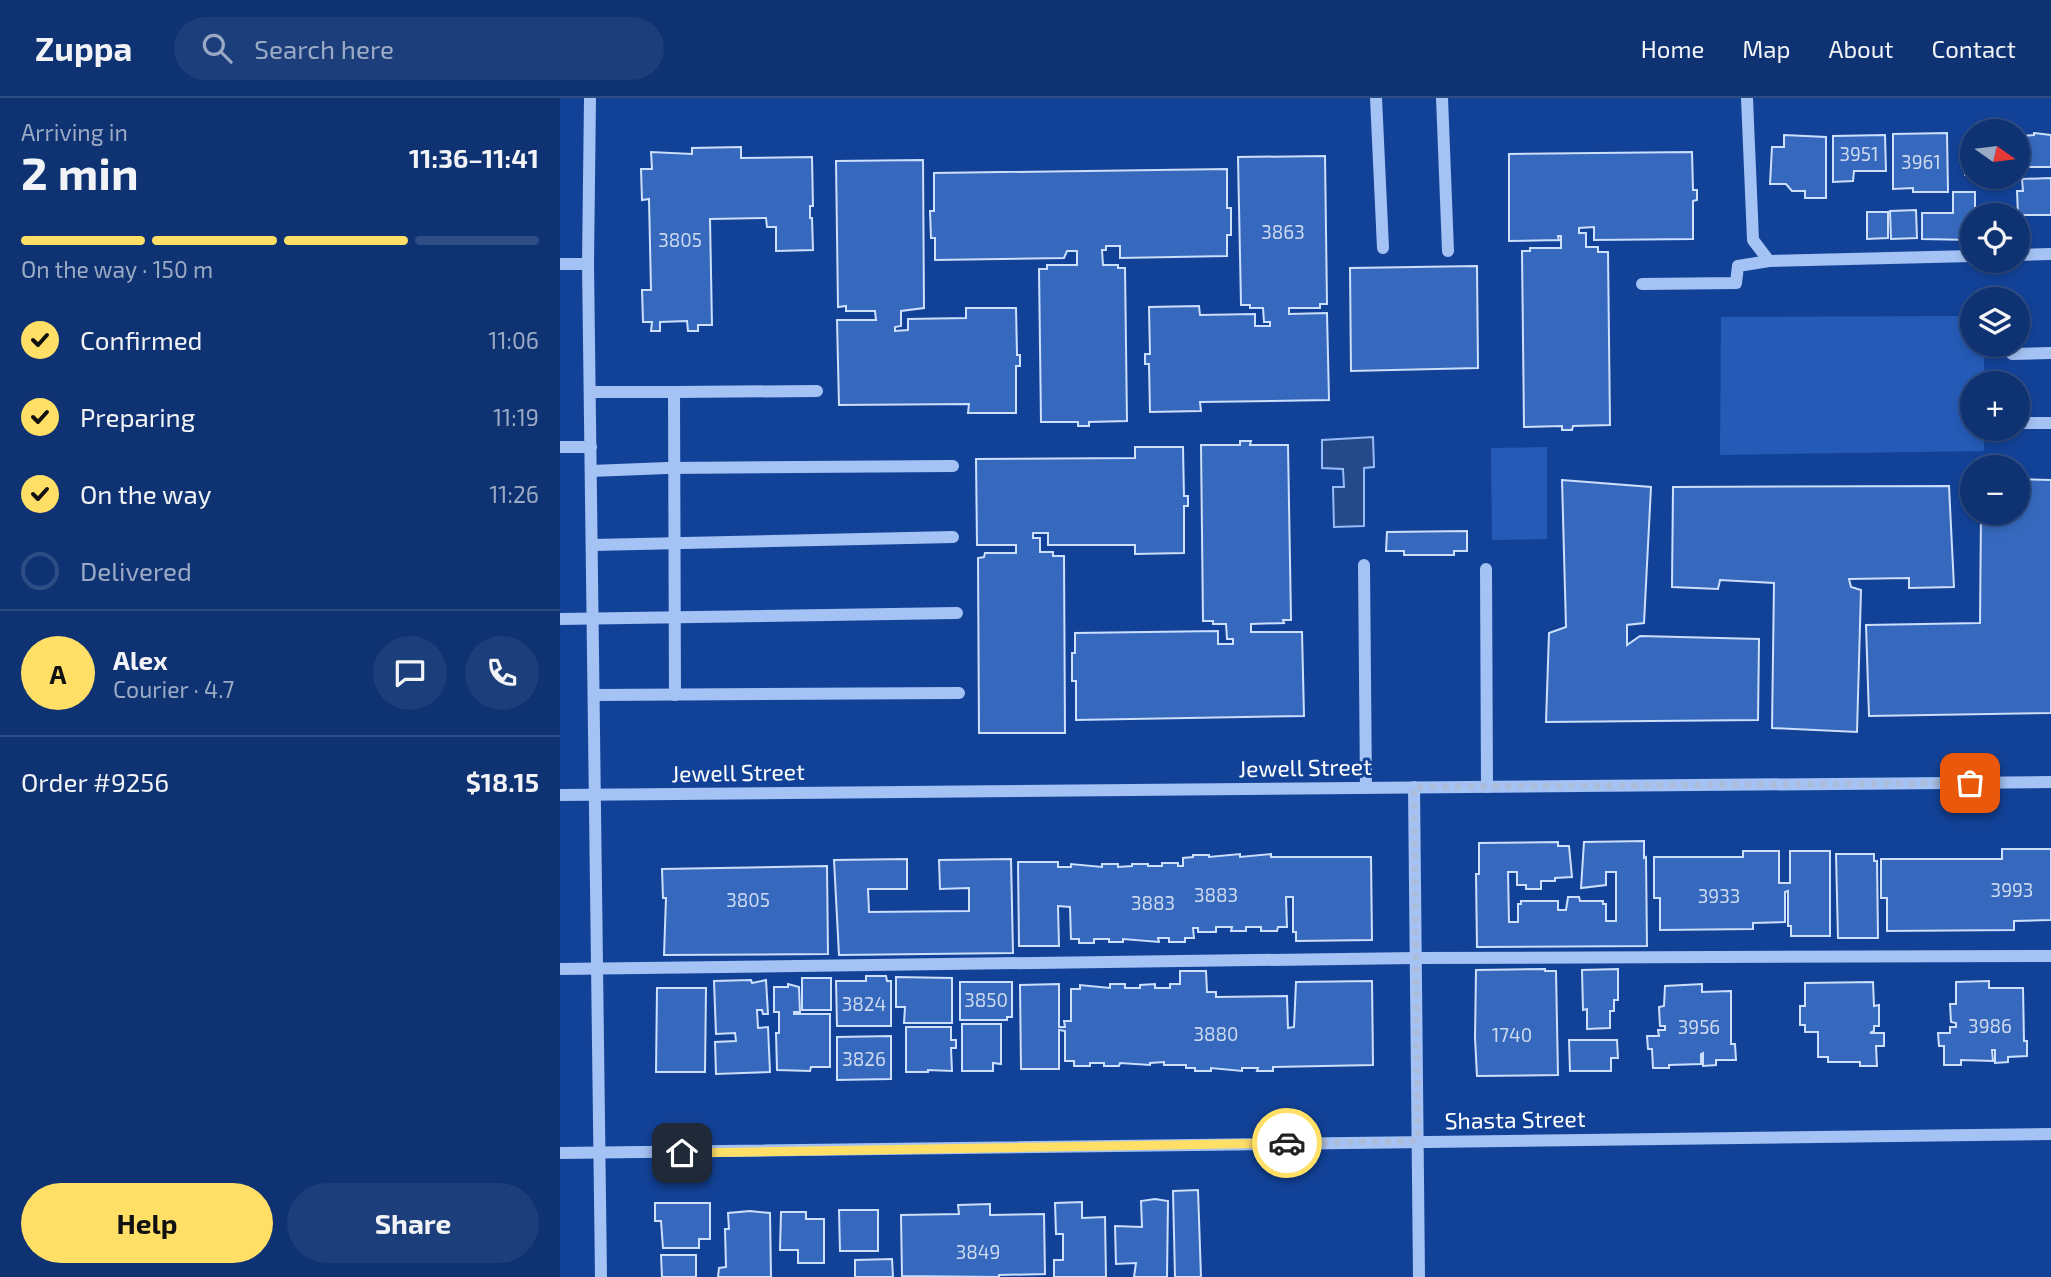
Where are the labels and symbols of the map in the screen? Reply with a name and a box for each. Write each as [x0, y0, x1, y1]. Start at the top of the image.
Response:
north arrow [1960, 119, 2030, 189]
house number: 3951 [1839, 142, 1879, 165]
house number: 3961 [1901, 150, 1941, 173]
house number: 3863 [1261, 220, 1305, 243]
house number: 3805 [658, 228, 702, 251]
street label: Jewell Street [1238, 752, 1372, 782]
pin [1940, 753, 2000, 813]
street label: Jewell Street [671, 757, 805, 787]
house number: 3993 [1991, 878, 2033, 901]
house number: 3883 [1194, 883, 1238, 906]
house number: 3933 [1698, 884, 1740, 907]
house number: 3805 [726, 888, 770, 911]
house number: 3883 [1131, 891, 1175, 914]
house number: 3850 [964, 988, 1008, 1011]
house number: 3824 [842, 992, 886, 1015]
house number: 3986 [1968, 1014, 2012, 1037]
house number: 3956 [1678, 1015, 1720, 1038]
house number: 3880 [1193, 1022, 1239, 1045]
house number: 1740 [1492, 1023, 1532, 1046]
house number: 3826 [842, 1047, 886, 1070]
street label: Shasta Street [1444, 1104, 1586, 1134]
courier [1252, 1108, 1322, 1178]
pin [652, 1123, 712, 1183]
house number: 3849 [956, 1240, 1000, 1263]

